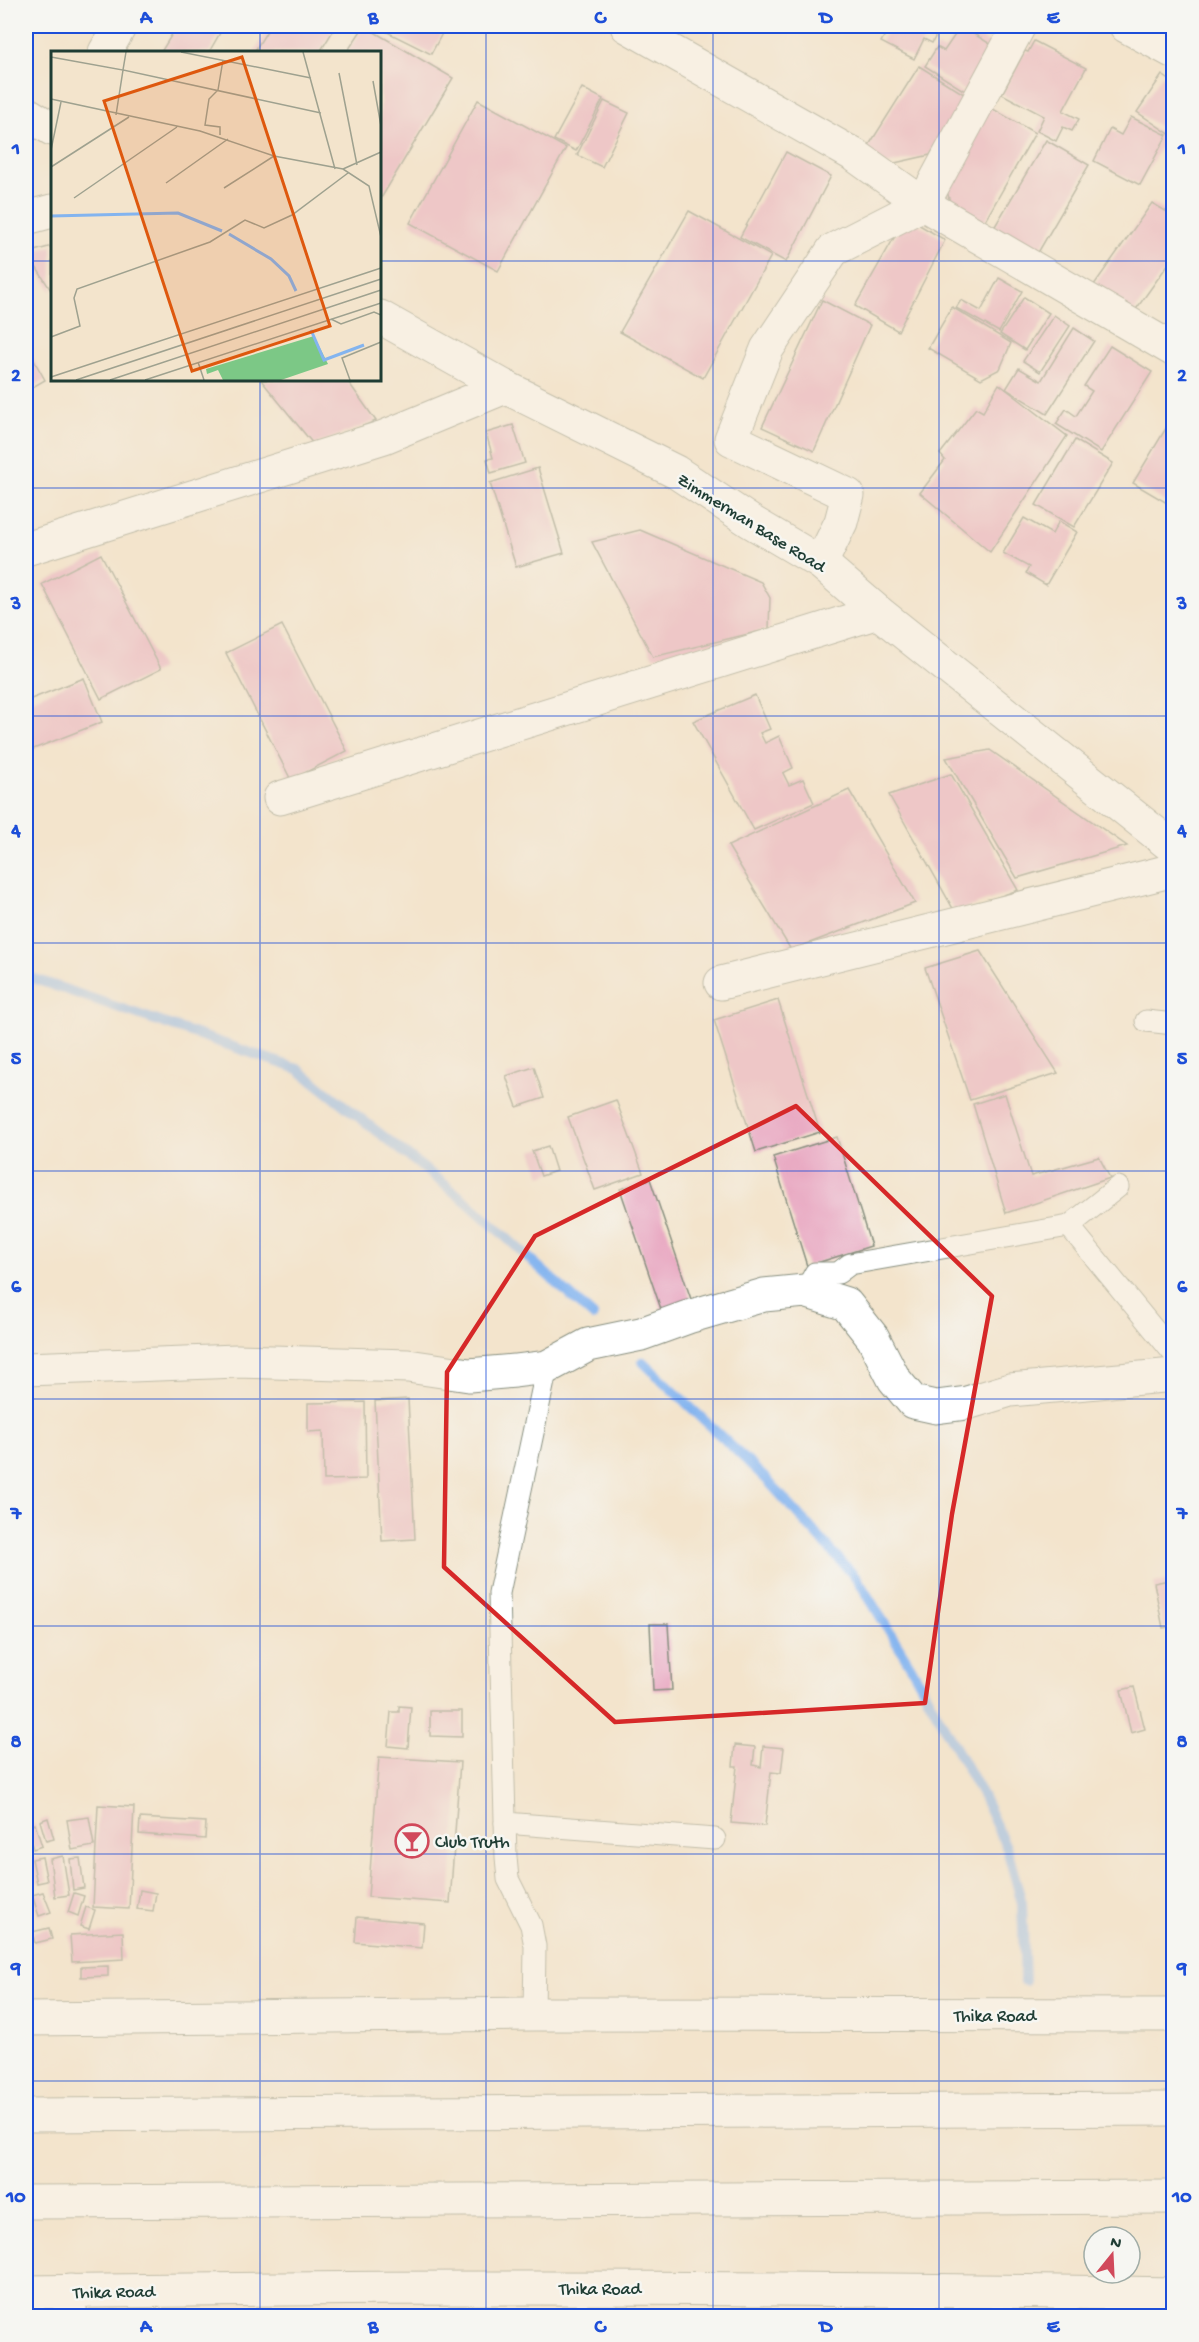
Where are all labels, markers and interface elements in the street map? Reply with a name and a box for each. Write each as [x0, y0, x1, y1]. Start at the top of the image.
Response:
text: A [139, 8, 154, 31]
text: B [367, 8, 379, 31]
text: C [594, 8, 608, 31]
text: D [817, 8, 833, 31]
text: E [1047, 8, 1061, 31]
inset map [51, 51, 381, 381]
text: 1 [11, 139, 20, 162]
text: 1 [1177, 139, 1186, 162]
text: 2 [11, 366, 21, 389]
text: 2 [1177, 366, 1187, 389]
street label: Zimmerman Base Road [673, 470, 830, 579]
text: 3 [10, 594, 21, 617]
text: 3 [1176, 594, 1187, 617]
text: 4 [10, 821, 21, 844]
text: 4 [1176, 821, 1187, 844]
text: 5 [11, 1049, 22, 1072]
text: 5 [1177, 1049, 1188, 1072]
text: 6 [11, 1277, 22, 1300]
text: 6 [1177, 1277, 1188, 1300]
text: 7 [10, 1504, 23, 1527]
text: 7 [1176, 1504, 1189, 1527]
text: 8 [11, 1732, 22, 1755]
text: 8 [1177, 1732, 1188, 1755]
bar icon: Club Truth [394, 1823, 430, 1859]
place label: Club Truth [435, 1833, 510, 1854]
text: 9 [10, 1959, 21, 1982]
text: 9 [1176, 1959, 1187, 1982]
street label: Thika Road [953, 2007, 1037, 2028]
text: 10 [5, 2187, 26, 2210]
text: 10 [1171, 2187, 1192, 2210]
north arrow [1082, 2225, 1142, 2285]
text: N [1108, 2233, 1124, 2255]
street label: Thika Road [558, 2280, 642, 2301]
street label: Thika Road [72, 2282, 157, 2305]
text: A [139, 2317, 154, 2340]
text: B [367, 2317, 379, 2340]
text: C [594, 2317, 608, 2340]
text: D [817, 2317, 833, 2340]
text: E [1047, 2317, 1061, 2340]

